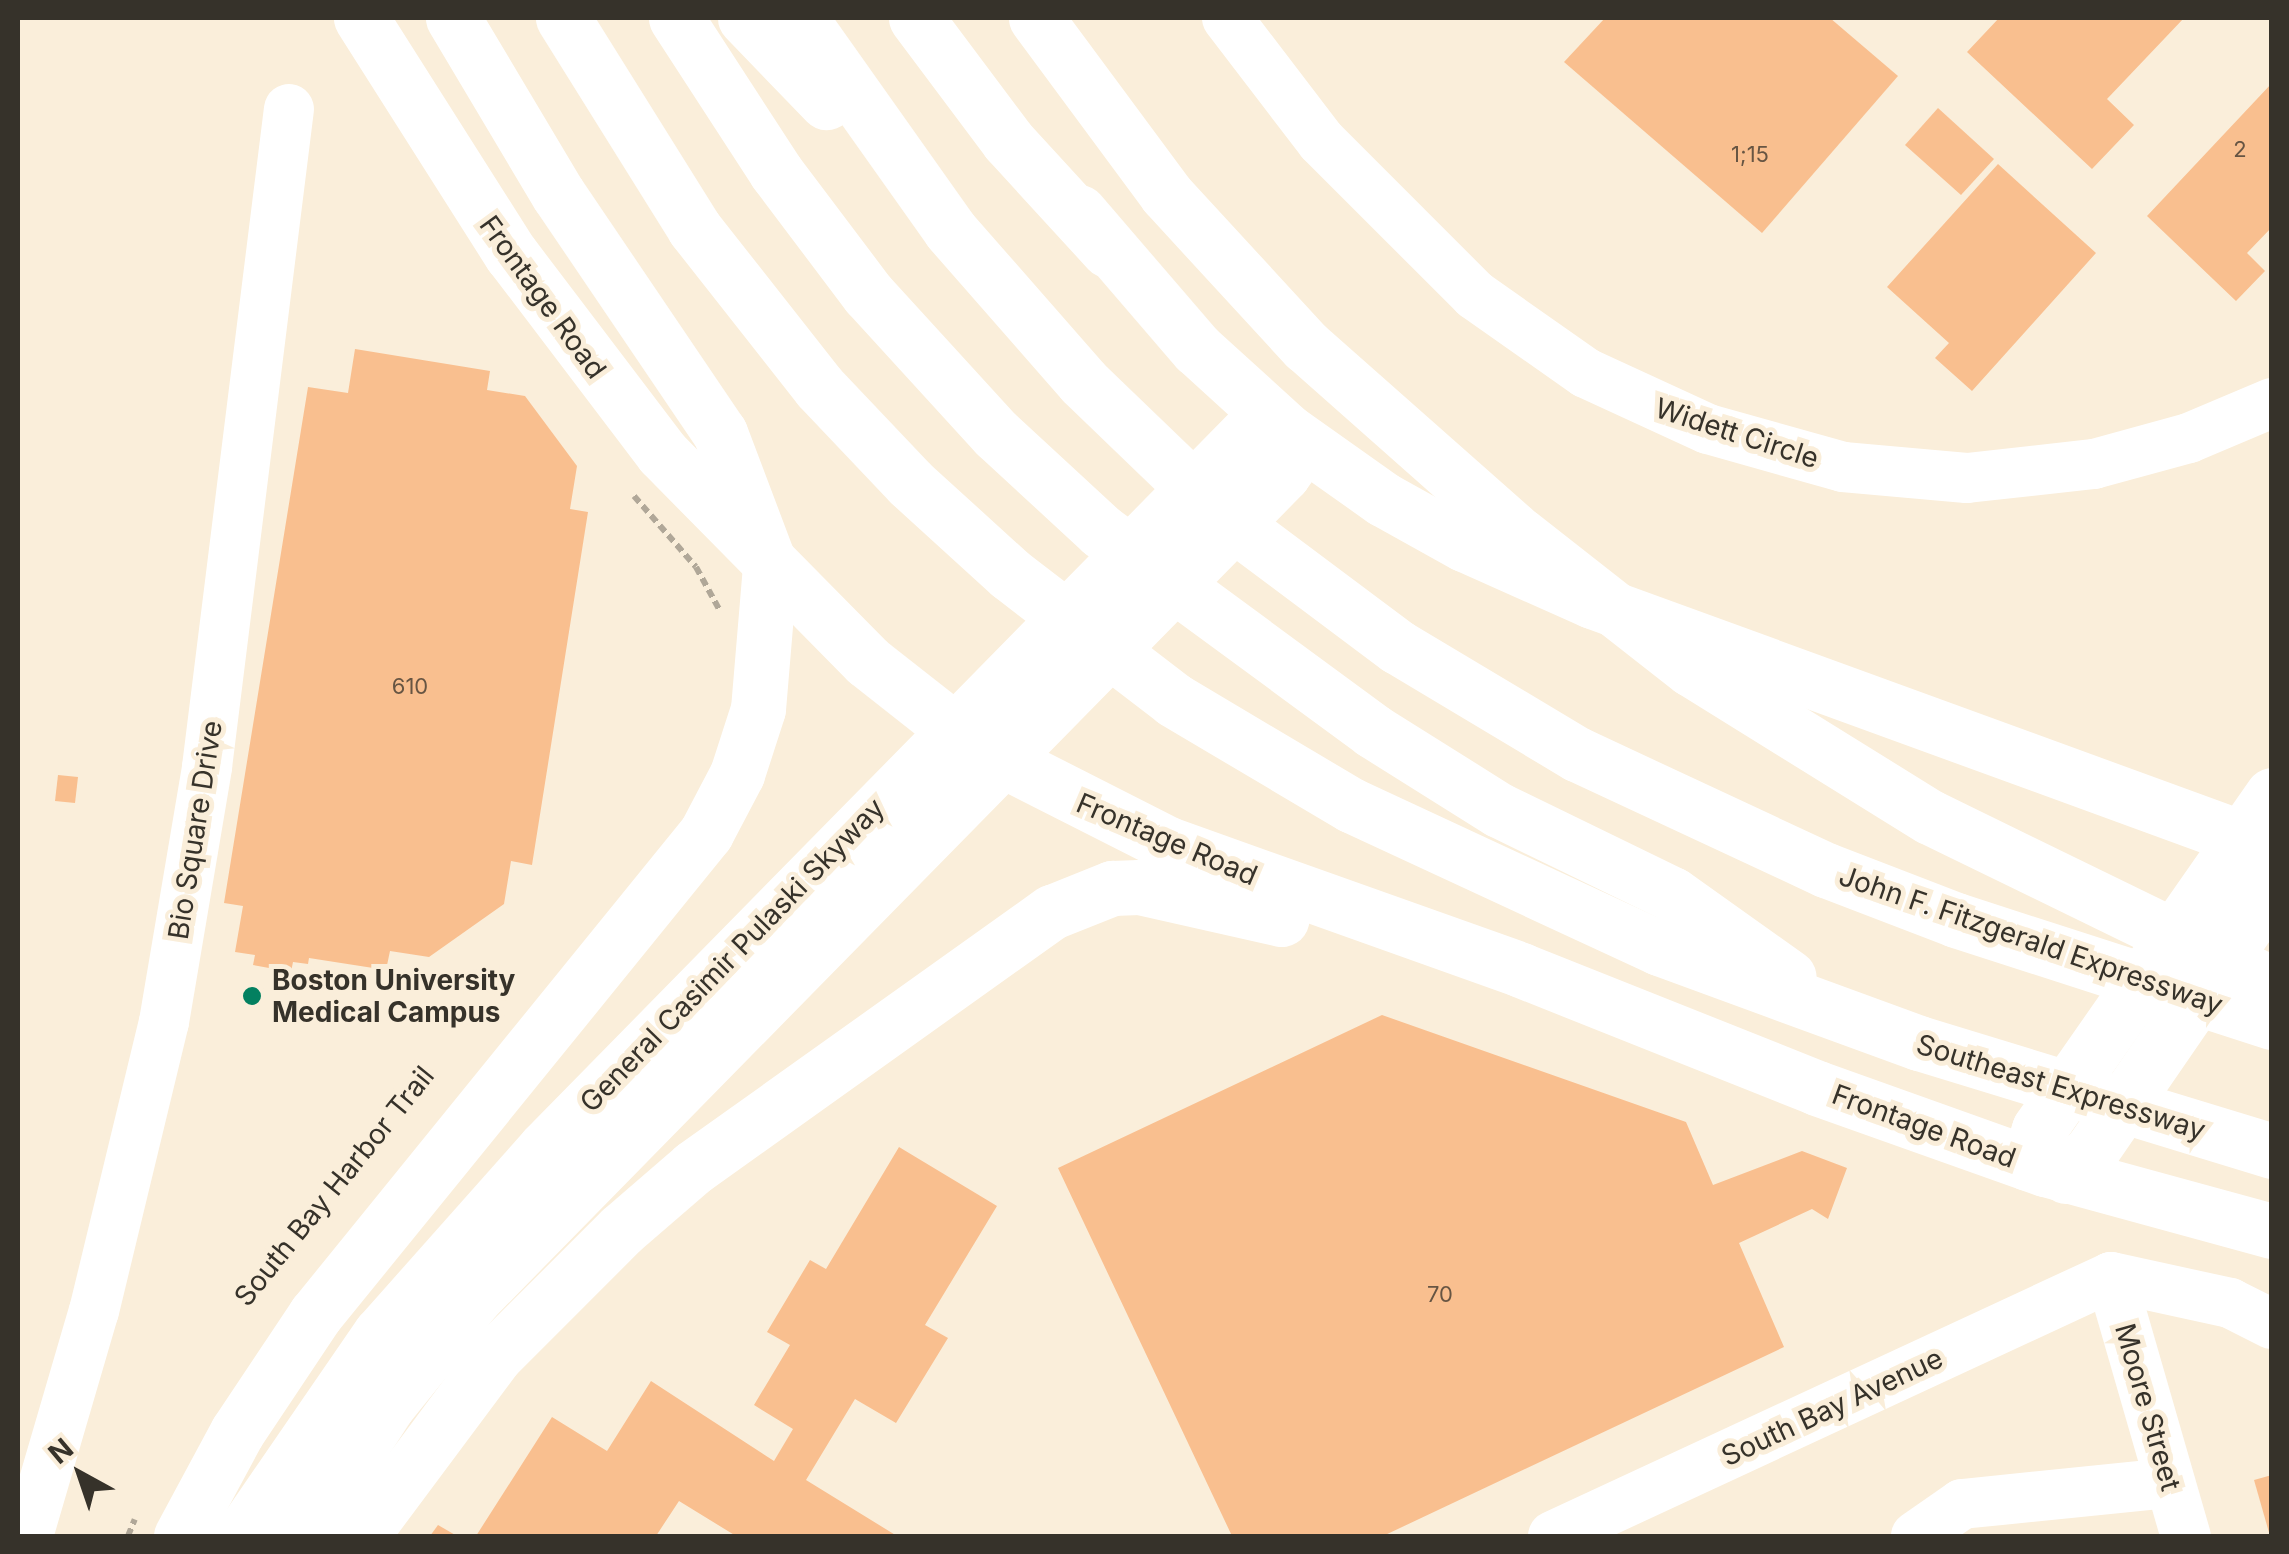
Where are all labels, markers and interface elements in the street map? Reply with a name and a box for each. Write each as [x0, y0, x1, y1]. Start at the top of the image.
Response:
house number: 2 [2233, 137, 2247, 163]
house number: 1;15 [1731, 142, 1769, 168]
street label: Frontage Road [473, 209, 613, 385]
street label: Widett Circle [1651, 391, 1823, 475]
house number: 610 [392, 674, 428, 700]
street label: Bio Square Drive [161, 718, 229, 942]
street label: Frontage Road [1072, 786, 1262, 892]
street label: General Casimir Pulaski Skyway [573, 791, 891, 1119]
street label: John F. Fitzgerald Expressway [1835, 858, 2227, 1022]
place label: Boston University Medical Campus [272, 963, 515, 1029]
marker: Boston University Medical Campus [241, 985, 263, 1007]
street label: Southeast Expressway [1912, 1027, 2210, 1147]
street label: South Bay Harbor Trail [227, 1060, 441, 1312]
street label: Frontage Road [1828, 1077, 2020, 1175]
house number: 70 [1427, 1282, 1453, 1308]
street label: Moore Street [2108, 1320, 2188, 1494]
street label: South Bay Avenue [1716, 1341, 1948, 1473]
north arrow [30, 1424, 130, 1524]
text: N [42, 1431, 80, 1471]

